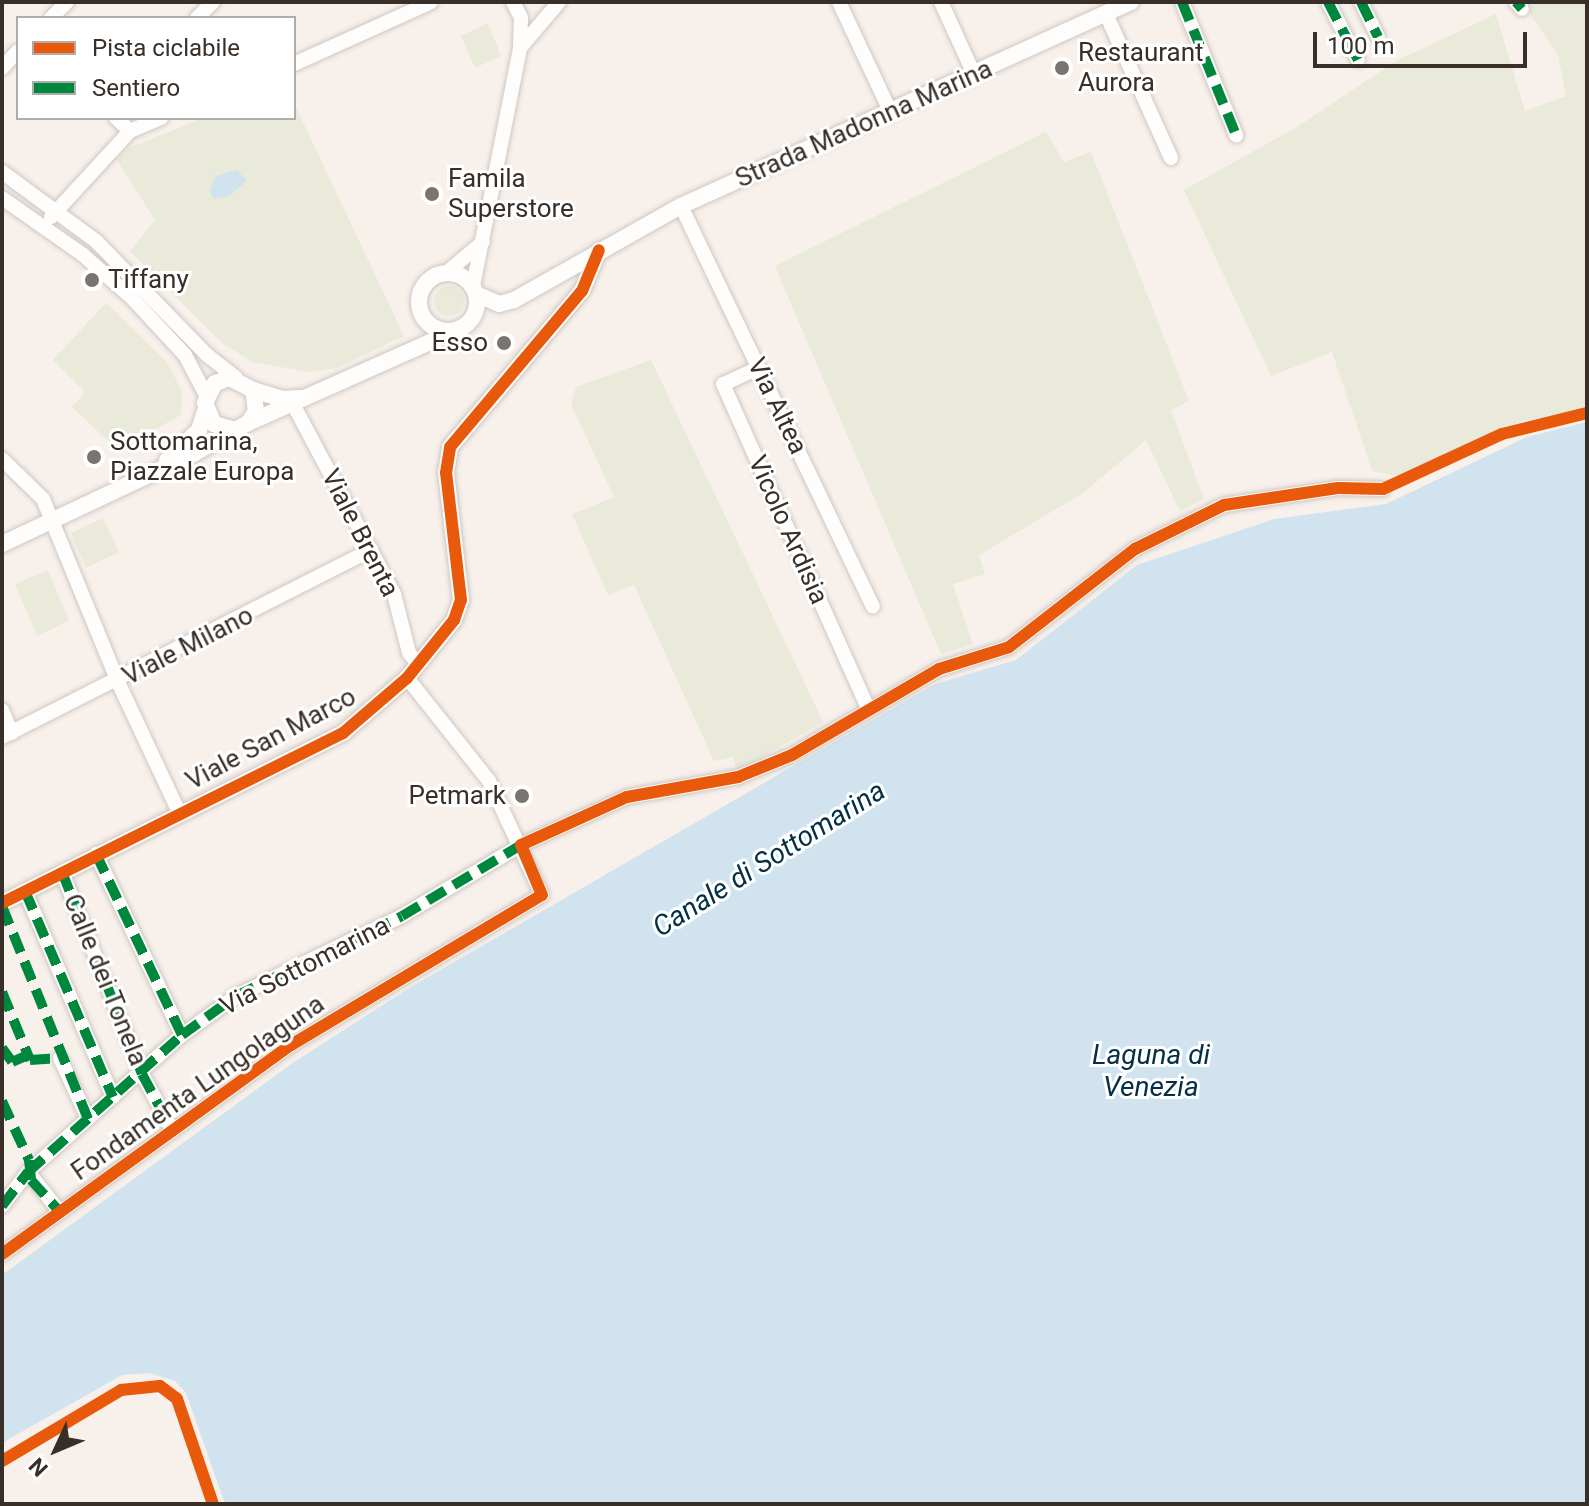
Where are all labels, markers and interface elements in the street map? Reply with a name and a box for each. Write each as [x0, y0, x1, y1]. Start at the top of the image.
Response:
legend [16, 16, 296, 120]
scale bar [1317, 16, 1531, 66]
text: 100 m [1327, 32, 1394, 60]
text: Pista ciclabile [92, 34, 240, 62]
place label: Restaurant Aurora [1078, 37, 1204, 98]
street label: Strada Madonna Marina [731, 53, 997, 195]
marker: Restaurant Aurora [1053, 59, 1071, 77]
text: Sentiero [92, 74, 180, 102]
place label: Famila Superstore [448, 163, 574, 224]
marker: Famila Superstore [423, 185, 441, 203]
place label: Tiffany [108, 264, 189, 296]
marker: Tiffany [83, 271, 101, 289]
place label: Esso [432, 327, 488, 359]
marker: Esso [495, 334, 513, 352]
street label: Via Altea [740, 353, 814, 459]
place label: Sottomarina, Piazzale Europa [110, 426, 294, 488]
marker: Sottomarina, Piazzale Europa [85, 448, 103, 466]
street label: Vicolo Ardisia [741, 451, 835, 609]
street label: Viale Brenta [315, 464, 405, 602]
street label: Viale Milano [118, 600, 258, 692]
street label: Viale San Marco [181, 681, 361, 797]
water label: Canale di Sottomarina [647, 774, 891, 944]
place label: Petmark [409, 780, 506, 812]
marker: Petmark [513, 787, 531, 805]
street label: Calle dei Tonela [56, 889, 154, 1071]
street label: Via Sottomarina [215, 910, 395, 1022]
street label: Fondamenta Lungolaguna [66, 989, 330, 1187]
water label: Laguna di Venezia [1092, 1038, 1210, 1104]
north arrow [16, 1410, 96, 1490]
text: N [24, 1453, 53, 1481]

